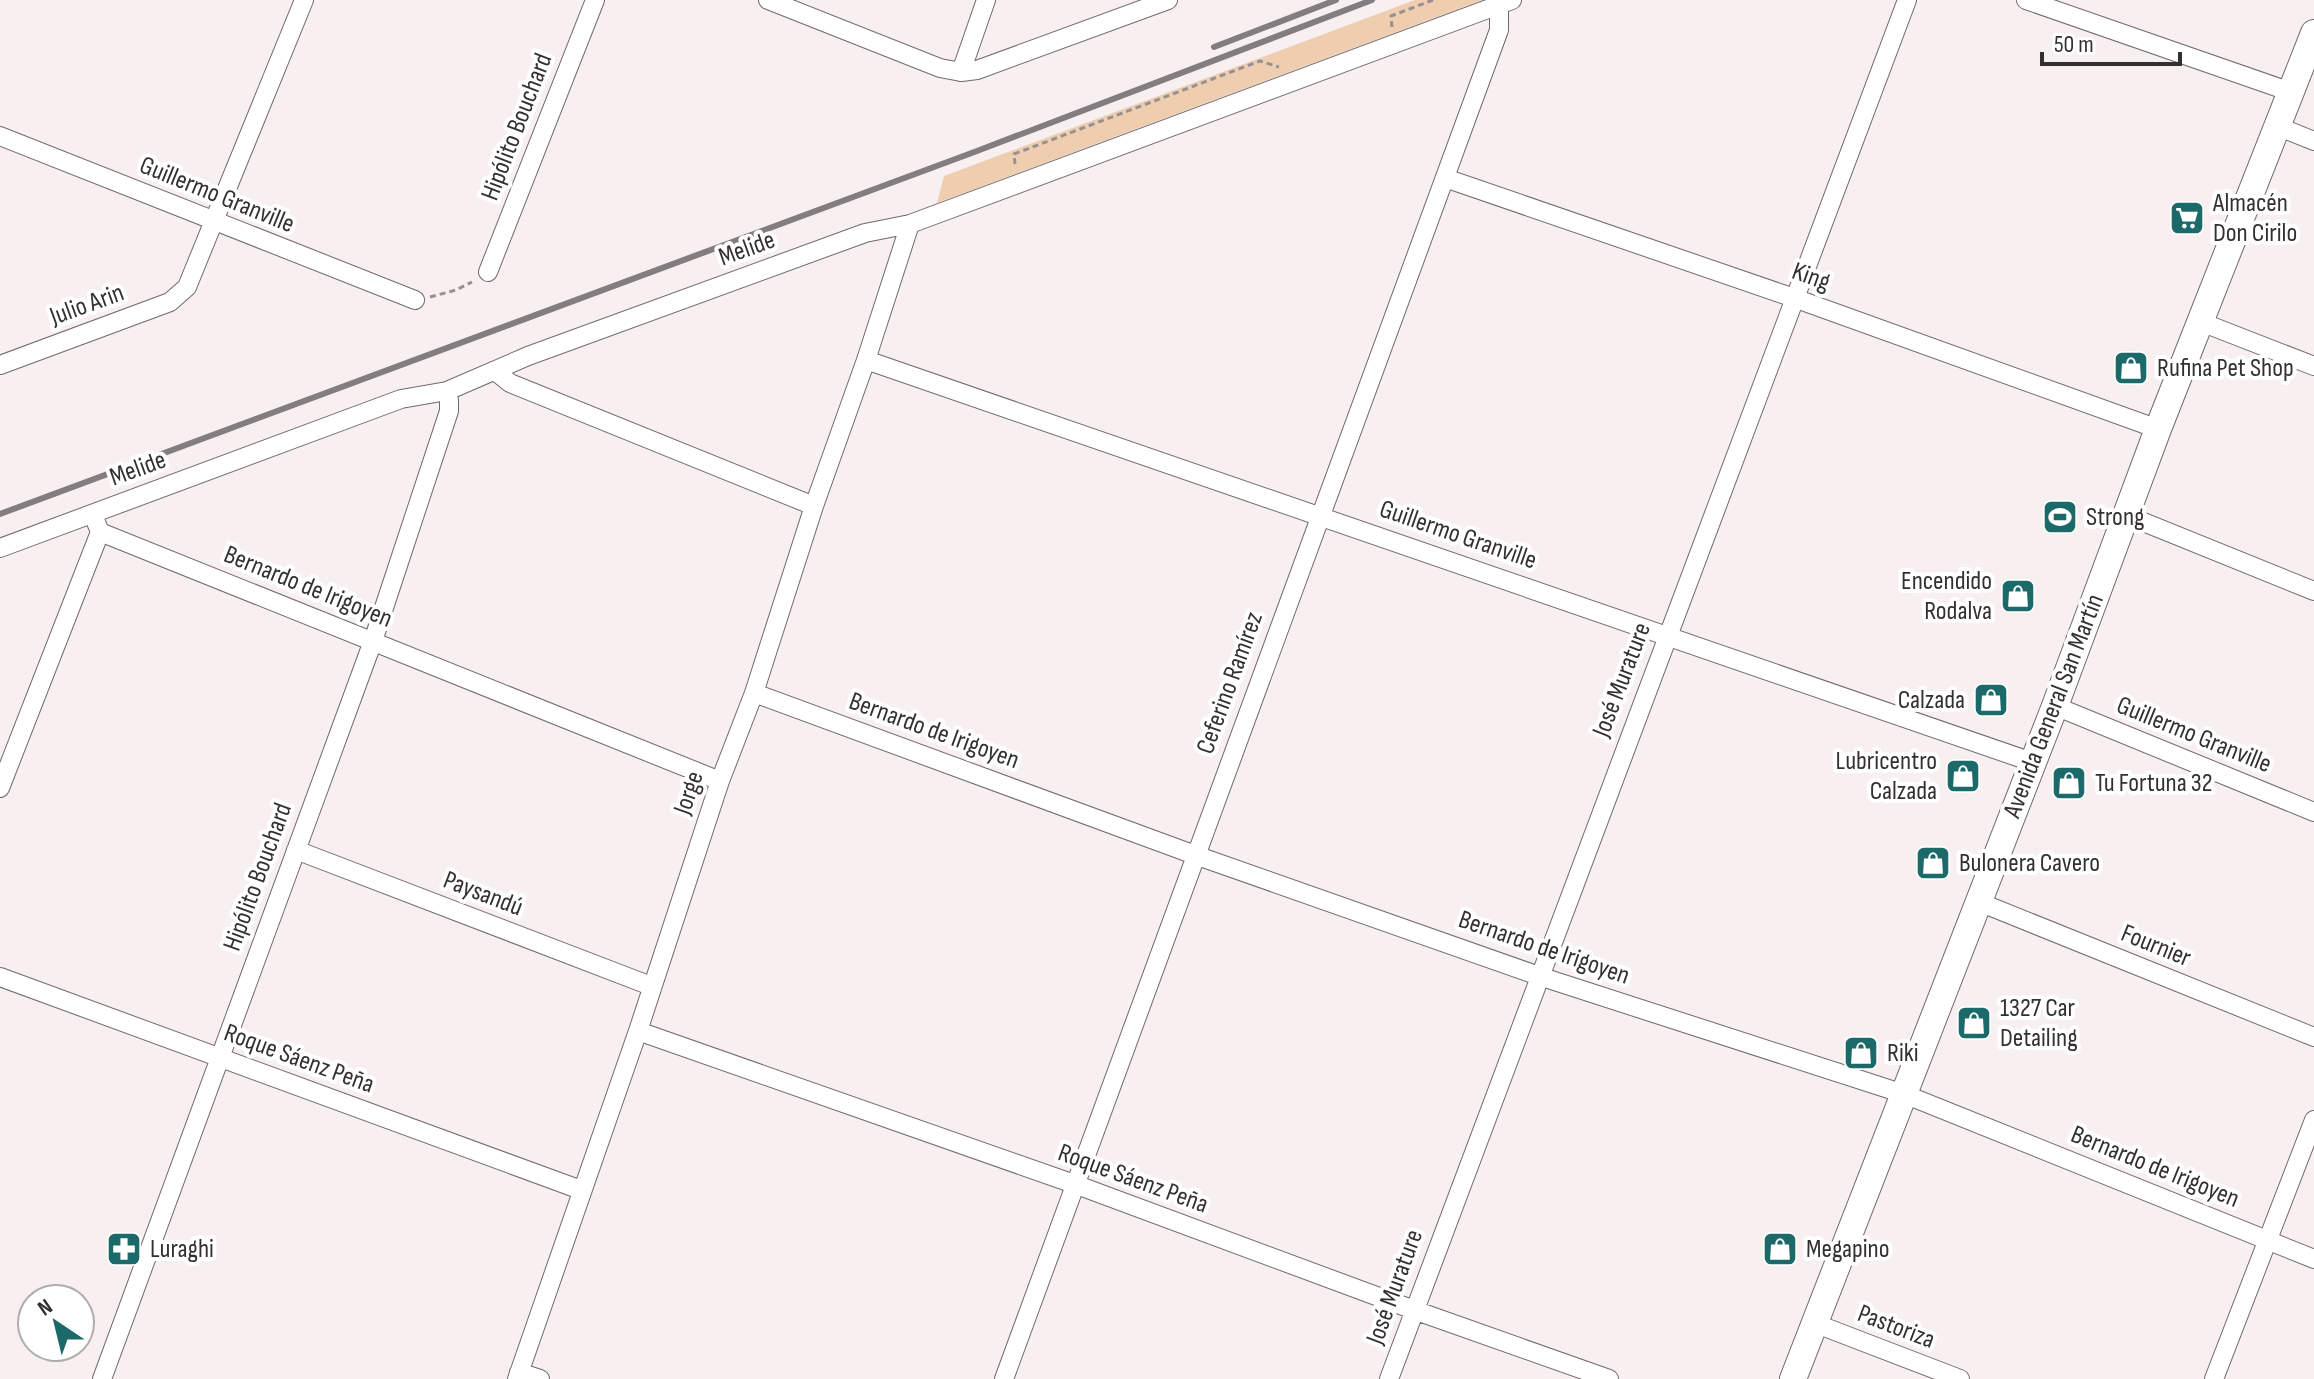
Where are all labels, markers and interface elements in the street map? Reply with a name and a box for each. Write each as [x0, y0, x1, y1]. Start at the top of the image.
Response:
scale bar [2042, 16, 2180, 66]
text: 50 m [2054, 30, 2094, 59]
street label: Hipólito Bouchard [475, 49, 559, 205]
street label: Guillermo Granville [135, 150, 299, 240]
place label: Almacén Don Cirilo [2212, 188, 2297, 249]
supermarket icon: Almacén Don Cirilo [2168, 199, 2206, 237]
street label: Melide [715, 225, 779, 273]
street label: King [1788, 256, 1834, 298]
street label: Julio Arin [45, 277, 128, 333]
shop icon: Rufina Pet Shop [2112, 349, 2150, 387]
place label: Rufina Pet Shop [2157, 353, 2294, 384]
street label: Melide [106, 445, 170, 493]
street label: Guillermo Granville [1375, 494, 1541, 576]
sports icon: Strong [2041, 498, 2079, 536]
place label: Strong [2086, 502, 2144, 533]
street label: Bernardo de Irigoyen [219, 539, 397, 635]
place label: Encendido Rodalva [1901, 566, 1992, 627]
shop icon: Encendido Rodalva [1999, 577, 2037, 615]
street label: Avenida General San Martín [1997, 590, 2111, 823]
street label: Ceferino Ramírez [1190, 608, 1270, 758]
street label: José Murature [1586, 619, 1658, 742]
shop icon: Calzada [1972, 681, 2010, 719]
place label: Calzada [1898, 685, 1965, 716]
street label: Bernardo de Irigoyen [845, 686, 1023, 776]
street label: Guillermo Granville [2112, 690, 2276, 780]
place label: Lubricentro Calzada [1836, 746, 1937, 807]
shop icon: Lubricentro Calzada [1944, 757, 1982, 795]
shop icon: Tu Fortuna 32 [2050, 764, 2088, 802]
street label: Jorge [667, 767, 711, 820]
place label: Tu Fortuna 32 [2095, 768, 2212, 799]
street label: Hipólito Bouchard [217, 799, 299, 955]
shop icon: Bulonera Cavero [1914, 844, 1952, 882]
place label: Bulonera Cavero [1959, 848, 2100, 879]
street label: Paysandú [439, 865, 527, 923]
street label: Bernardo de Irigoyen [1454, 904, 1634, 992]
street label: Fournier [2117, 918, 2196, 974]
place label: 1327 Car Detailing [2000, 993, 2078, 1054]
shop icon: 1327 Car Detailing [1955, 1004, 1993, 1042]
street label: Roque Sáenz Peña [220, 1017, 378, 1101]
shop icon: Riki [1842, 1034, 1880, 1072]
place label: Riki [1887, 1038, 1919, 1069]
street label: Bernardo de Irigoyen [2066, 1119, 2244, 1215]
street label: Roque Sáenz Peña [1054, 1137, 1212, 1221]
street label: José Murature [1360, 1225, 1430, 1349]
pharmacy icon: Luraghi [105, 1230, 143, 1268]
shop icon: Megapino [1761, 1230, 1799, 1268]
place label: Luraghi [150, 1234, 214, 1265]
place label: Megapino [1806, 1234, 1889, 1265]
north arrow [16, 1283, 96, 1363]
text: N [33, 1293, 58, 1322]
street label: Pastoriza [1853, 1298, 1939, 1356]

